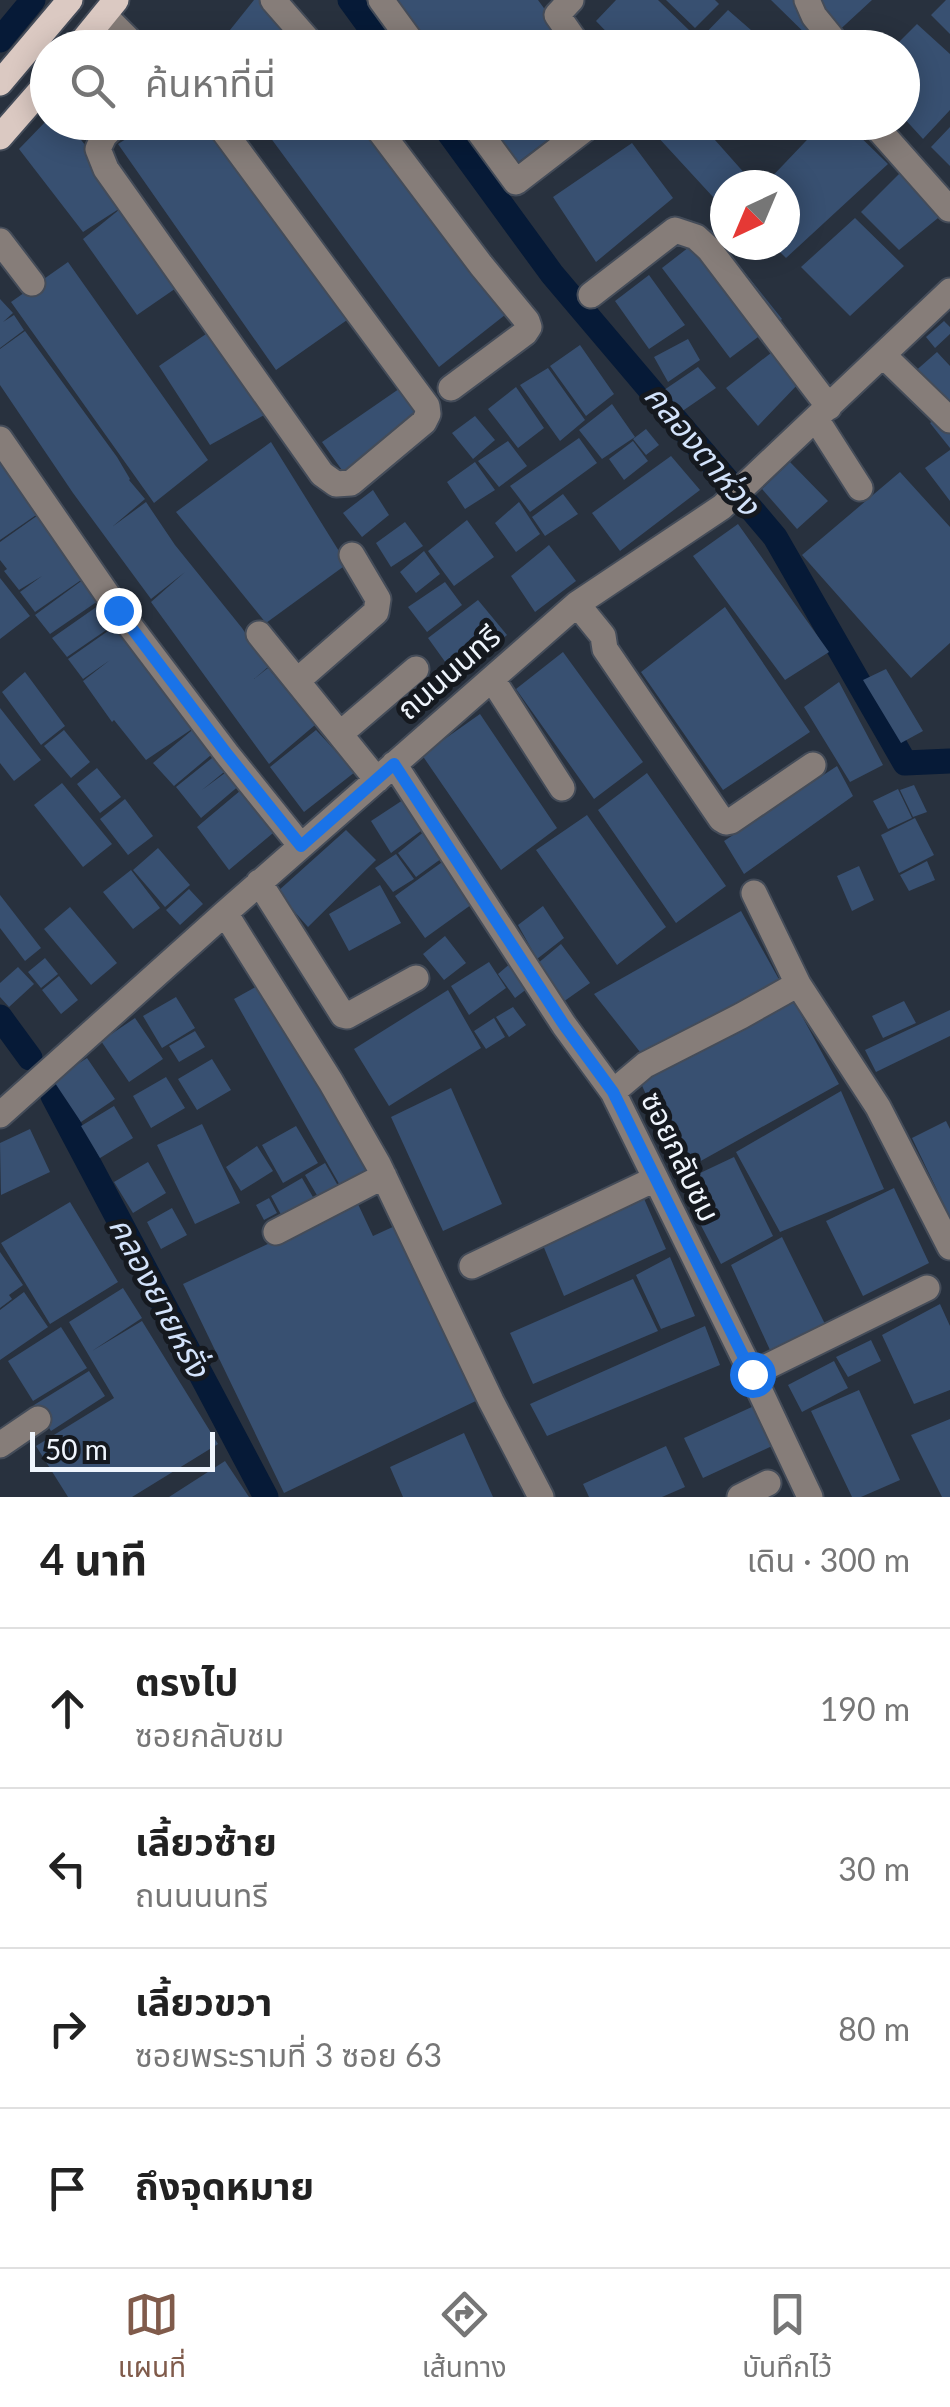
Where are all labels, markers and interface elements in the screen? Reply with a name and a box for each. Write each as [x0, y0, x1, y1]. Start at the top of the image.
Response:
search box [30, 30, 920, 140]
icon: search [65, 58, 120, 113]
text: ค้นหาที่นี่ [145, 59, 276, 105]
north arrow [710, 170, 800, 260]
water label: คลองตาห่วง [637, 376, 770, 524]
route end [96, 588, 142, 634]
street label: ถนนนนทรี [389, 617, 506, 726]
street label: ซอยกลับชม [635, 1085, 729, 1227]
water label: คลองยายหรั่ง [102, 1209, 220, 1385]
route start [730, 1352, 776, 1398]
scale bar [30, 1427, 215, 1472]
text: 50 m [45, 1432, 108, 1466]
text: 4 นาที [40, 1534, 147, 1584]
text: เดิน · 300 m [747, 1540, 910, 1579]
text: ตรงไป [135, 1658, 238, 1704]
icon: ahead [40, 1681, 95, 1736]
text: 190 m [820, 1689, 910, 1728]
text: ซอยกลับชม [135, 1715, 284, 1754]
text: เลี้ยวซ้าย [135, 1818, 277, 1864]
icon: left [40, 1841, 95, 1896]
text: 30 m [838, 1849, 910, 1888]
text: ถนนนนทรี [135, 1875, 268, 1914]
text: เลี้ยวขวา [135, 1978, 272, 2024]
icon: right [40, 2001, 95, 2056]
text: 80 m [838, 2009, 910, 2048]
text: ซอยพระรามที่ 3 ซอย 63 [135, 2035, 442, 2074]
icon: arrive [40, 2161, 95, 2216]
text: ถึงจุดหมาย [135, 2162, 314, 2208]
tab: แผนที่ [118, 2287, 186, 2390]
tab: เส้นทาง [422, 2287, 506, 2390]
tab: บันทึกไว้ [742, 2287, 832, 2390]

